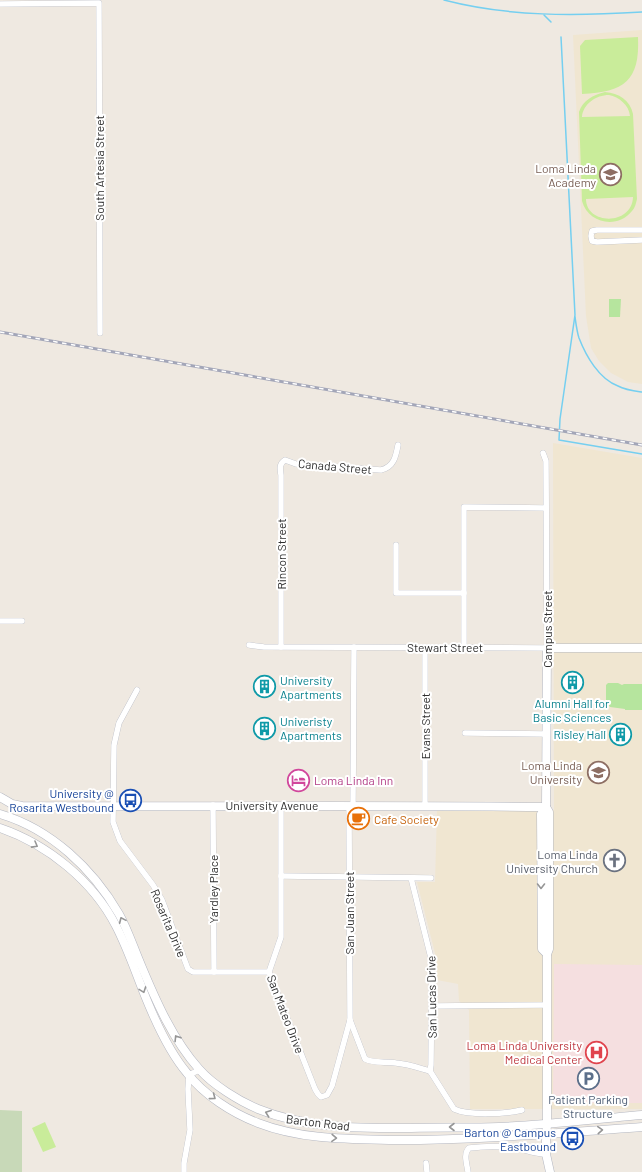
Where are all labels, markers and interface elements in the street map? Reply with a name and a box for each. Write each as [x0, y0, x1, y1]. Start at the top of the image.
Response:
street label: South Artesia Street [92, 115, 106, 221]
place label: Loma Linda Academy [535, 161, 596, 189]
school or university icon: Loma Linda Academy [598, 162, 624, 188]
street label: Canada Street [298, 456, 372, 476]
street label: Rincon Street [274, 518, 288, 590]
street label: Campus Street [540, 590, 554, 668]
street label: Stewart Street [407, 640, 483, 654]
building icon: Alumni Hall for Basic Sciences [559, 669, 585, 695]
place label: University Apartments [280, 673, 342, 701]
building icon: University Apartments [251, 674, 277, 700]
street label: Evans Street [418, 693, 432, 759]
place label: Alumni Hall for Basic Sciences [533, 696, 611, 724]
place label: Univeristy Apartments [280, 714, 342, 742]
building icon: Univeristy Apartments [251, 715, 277, 741]
building icon: Risley Hall [608, 721, 634, 747]
place label: Risley Hall [553, 727, 606, 741]
place label: Loma Linda University [521, 758, 582, 786]
school or university icon: Loma Linda University [585, 759, 611, 785]
hotel icon: Loma Linda Inn [285, 767, 311, 793]
place label: Loma Linda Inn [314, 773, 393, 787]
place label: University @ Rosarita Westbound [9, 786, 114, 814]
bus stop icon: University @ Rosarita Westbound [117, 787, 143, 813]
street label: University Avenue [226, 798, 318, 812]
cafe icon: Cafe Society [346, 806, 372, 832]
place label: Cafe Society [374, 812, 439, 826]
one-way arrow [31, 840, 38, 848]
place label: Loma Linda University Church [506, 847, 598, 875]
church icon: Loma Linda University Church [601, 848, 627, 874]
street label: Yardley Place [206, 855, 220, 923]
street label: San Juan Street [342, 871, 356, 955]
one-way arrow [537, 883, 545, 889]
street label: Rosarita Drive [148, 887, 190, 959]
one-way arrow [119, 917, 127, 925]
street label: San Lucas Drive [423, 956, 439, 1038]
street label: San Mateo Drive [265, 973, 307, 1055]
one-way arrow [139, 987, 147, 994]
one-way arrow [174, 1035, 182, 1042]
place label: Loma Linda University Medical Center [467, 1038, 583, 1066]
hospital icon: Loma Linda University Medical Center [584, 1039, 610, 1065]
parking icon: Patient Parking Structure [575, 1065, 601, 1091]
one-way arrow [209, 1092, 216, 1099]
place label: Patient Parking Structure [548, 1092, 628, 1120]
one-way arrow [265, 1109, 272, 1117]
street label: Barton Road [285, 1111, 351, 1133]
one-way arrow [449, 1123, 455, 1131]
place label: Barton @ Campus Eastbound [464, 1125, 556, 1153]
bus stop icon: Barton @ Campus Eastbound [559, 1126, 585, 1152]
one-way arrow [597, 1126, 603, 1135]
one-way arrow [331, 1134, 337, 1143]

